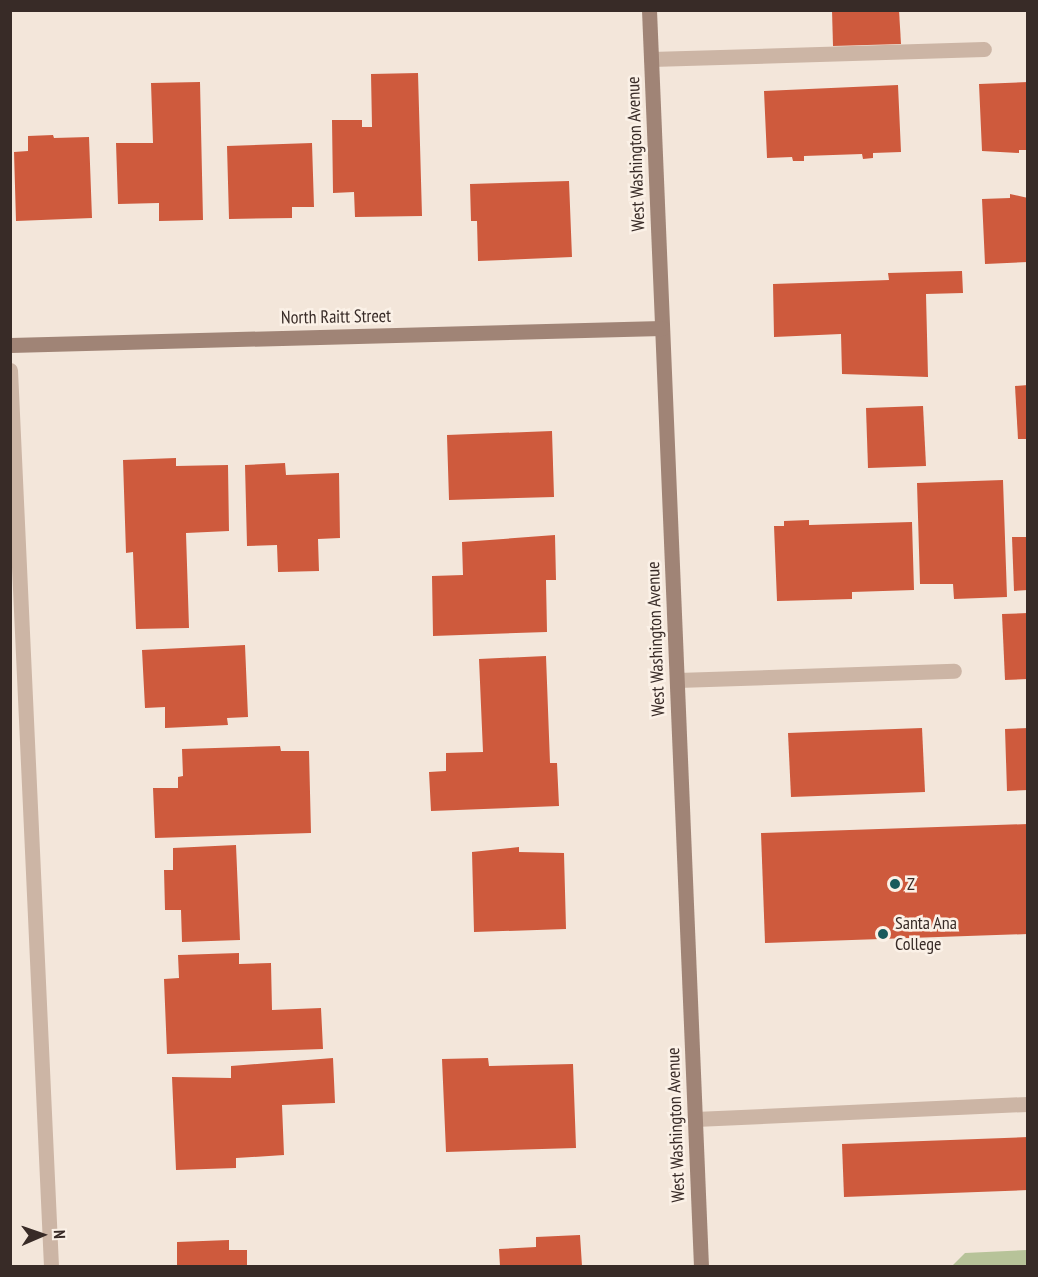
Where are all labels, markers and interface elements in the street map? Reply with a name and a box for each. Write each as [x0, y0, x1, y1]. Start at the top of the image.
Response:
street label: West Washington Avenue [622, 76, 650, 232]
street label: North Raitt Street [281, 305, 391, 329]
street label: West Washington Avenue [642, 561, 670, 717]
place label: Z [907, 873, 915, 895]
marker: Z [888, 877, 902, 891]
place label: Santa Ana College [895, 913, 957, 956]
marker: Santa Ana College [876, 927, 890, 941]
street label: West Washington Avenue [662, 1047, 690, 1203]
north arrow [12, 1205, 72, 1265]
text: N [50, 1230, 70, 1239]

